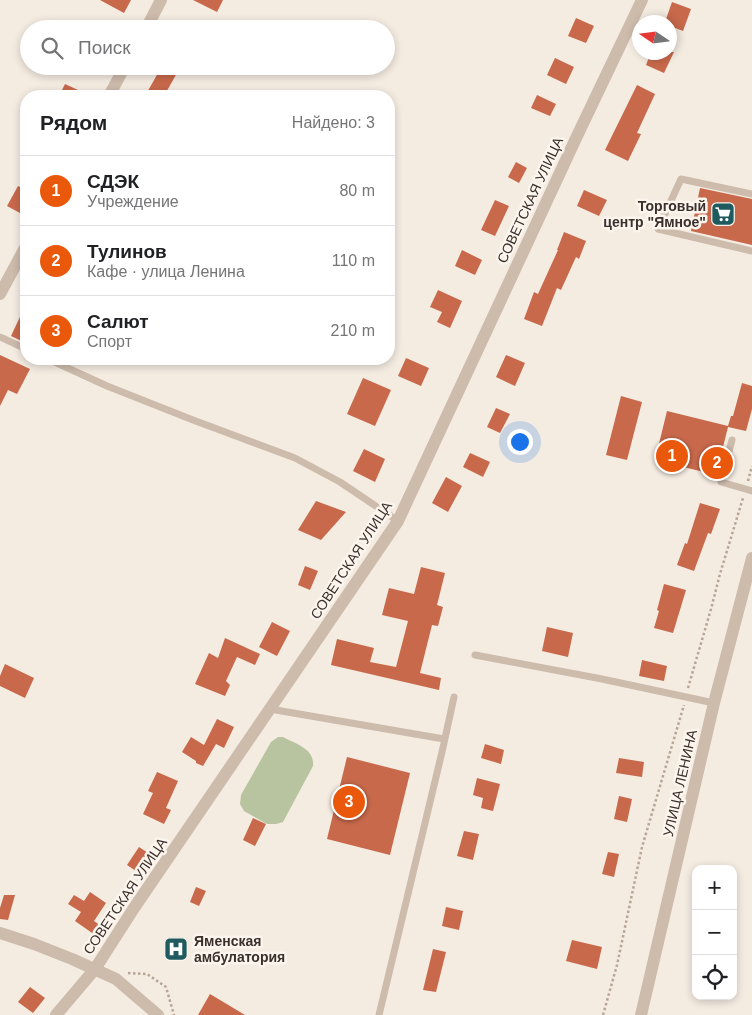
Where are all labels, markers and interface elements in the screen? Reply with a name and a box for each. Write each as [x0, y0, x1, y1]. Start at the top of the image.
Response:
north arrow [632, 15, 677, 60]
search box [20, 20, 395, 75]
icon: search [38, 34, 66, 62]
text: Поиск [78, 37, 131, 58]
text: Рядом [40, 111, 107, 134]
text: Найдено: 3 [292, 114, 375, 131]
street label: СОВЕТСКАЯ УЛИЦА [494, 134, 566, 265]
text: СДЭК [87, 171, 139, 192]
text: 1 [52, 182, 60, 199]
text: 80 m [339, 182, 375, 199]
text: Учреждение [87, 193, 179, 210]
place label: Торговый центр "Ямное" [603, 198, 706, 230]
supermarket icon: Торговый центр "Ямное" [710, 201, 736, 227]
text: Тулинов [87, 241, 167, 262]
text: 2 [52, 252, 60, 269]
text: 110 m [332, 252, 375, 269]
text: Кафе · улица Ленина [87, 263, 245, 280]
text: Салют [87, 311, 149, 332]
text: 3 [52, 322, 60, 339]
text: 210 m [331, 322, 375, 339]
text: Спорт [87, 333, 132, 350]
your location [507, 429, 533, 455]
pin: 1 [656, 437, 688, 475]
pin: 2 [701, 444, 733, 482]
street label: СОВЕТСКАЯ УЛИЦА [307, 498, 395, 622]
street label: УЛИЦА ЛЕНИНА [660, 727, 700, 838]
pin: 3 [333, 783, 365, 821]
street label: СОВЕТСКАЯ УЛИЦА [80, 834, 170, 957]
map controls [692, 865, 737, 1000]
button: + [692, 865, 737, 910]
button: − [692, 910, 737, 955]
place label: Яменская амбулатория [194, 933, 285, 965]
hospital icon: Яменская амбулатория [163, 936, 189, 962]
button: locate [692, 955, 737, 1000]

